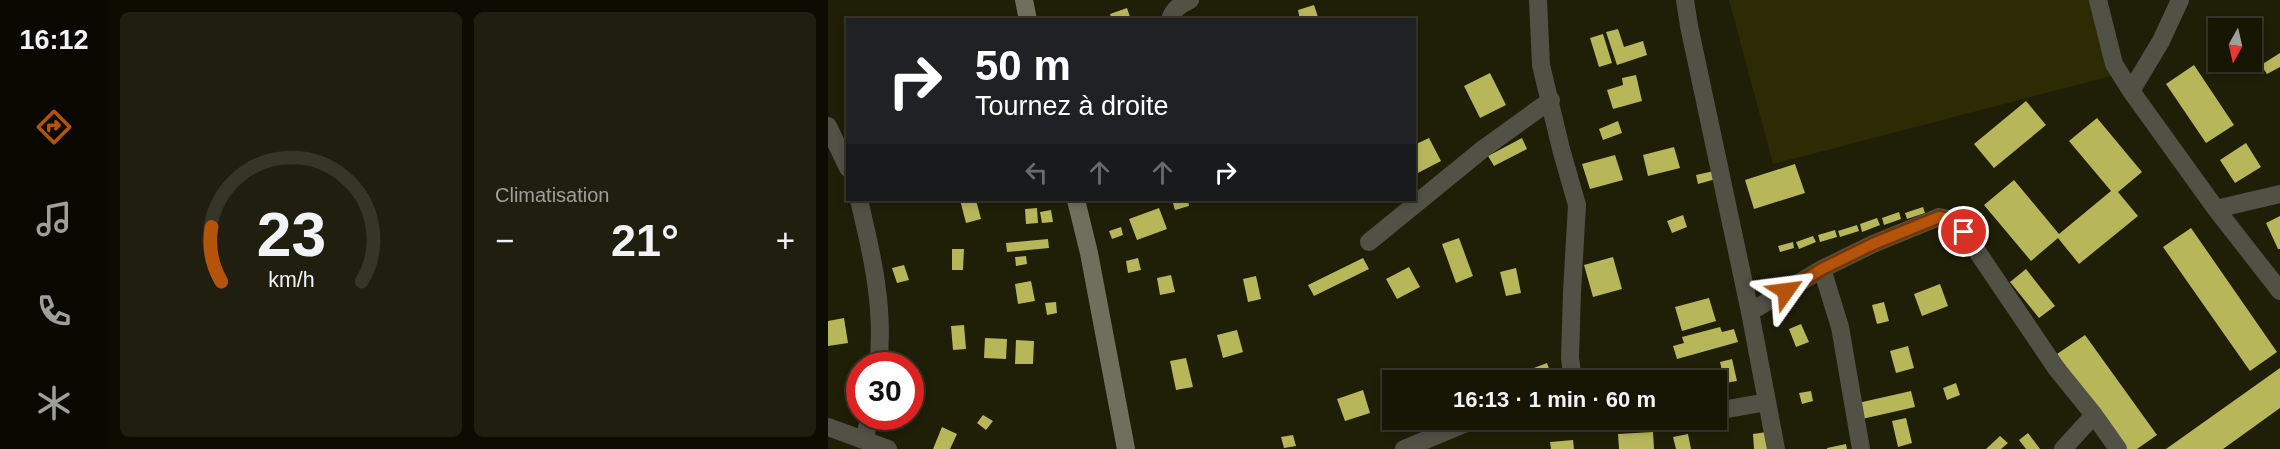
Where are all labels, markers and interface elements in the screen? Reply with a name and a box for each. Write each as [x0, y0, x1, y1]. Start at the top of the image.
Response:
north arrow [2208, 18, 2262, 72]
map controls [2208, 18, 2262, 72]
text: 16:12 [19, 25, 89, 55]
icon: right [876, 42, 954, 120]
text: 50 m [975, 42, 1071, 89]
text: Tournez à droite [975, 91, 1169, 121]
icon: directions [33, 106, 75, 148]
icon: left [1020, 156, 1053, 189]
icon: ahead [1083, 156, 1116, 189]
icon: ahead [1146, 156, 1179, 189]
icon: right [1209, 156, 1242, 189]
text: Climatisation [495, 184, 609, 206]
icon: music [33, 198, 75, 240]
text: 23 [256, 200, 326, 269]
pin [1938, 206, 1989, 257]
text: 21° [611, 215, 679, 266]
icon: arrive [1947, 215, 1980, 248]
text: − [495, 222, 514, 259]
text: + [776, 222, 795, 259]
position arrow [1754, 259, 1818, 323]
text: km/h [268, 268, 314, 292]
icon: phone [33, 290, 75, 332]
speed limit sign: 30 [846, 352, 924, 430]
icon: climate [33, 382, 75, 424]
text: 16:13 · 1 min · 60 m [1453, 387, 1656, 412]

